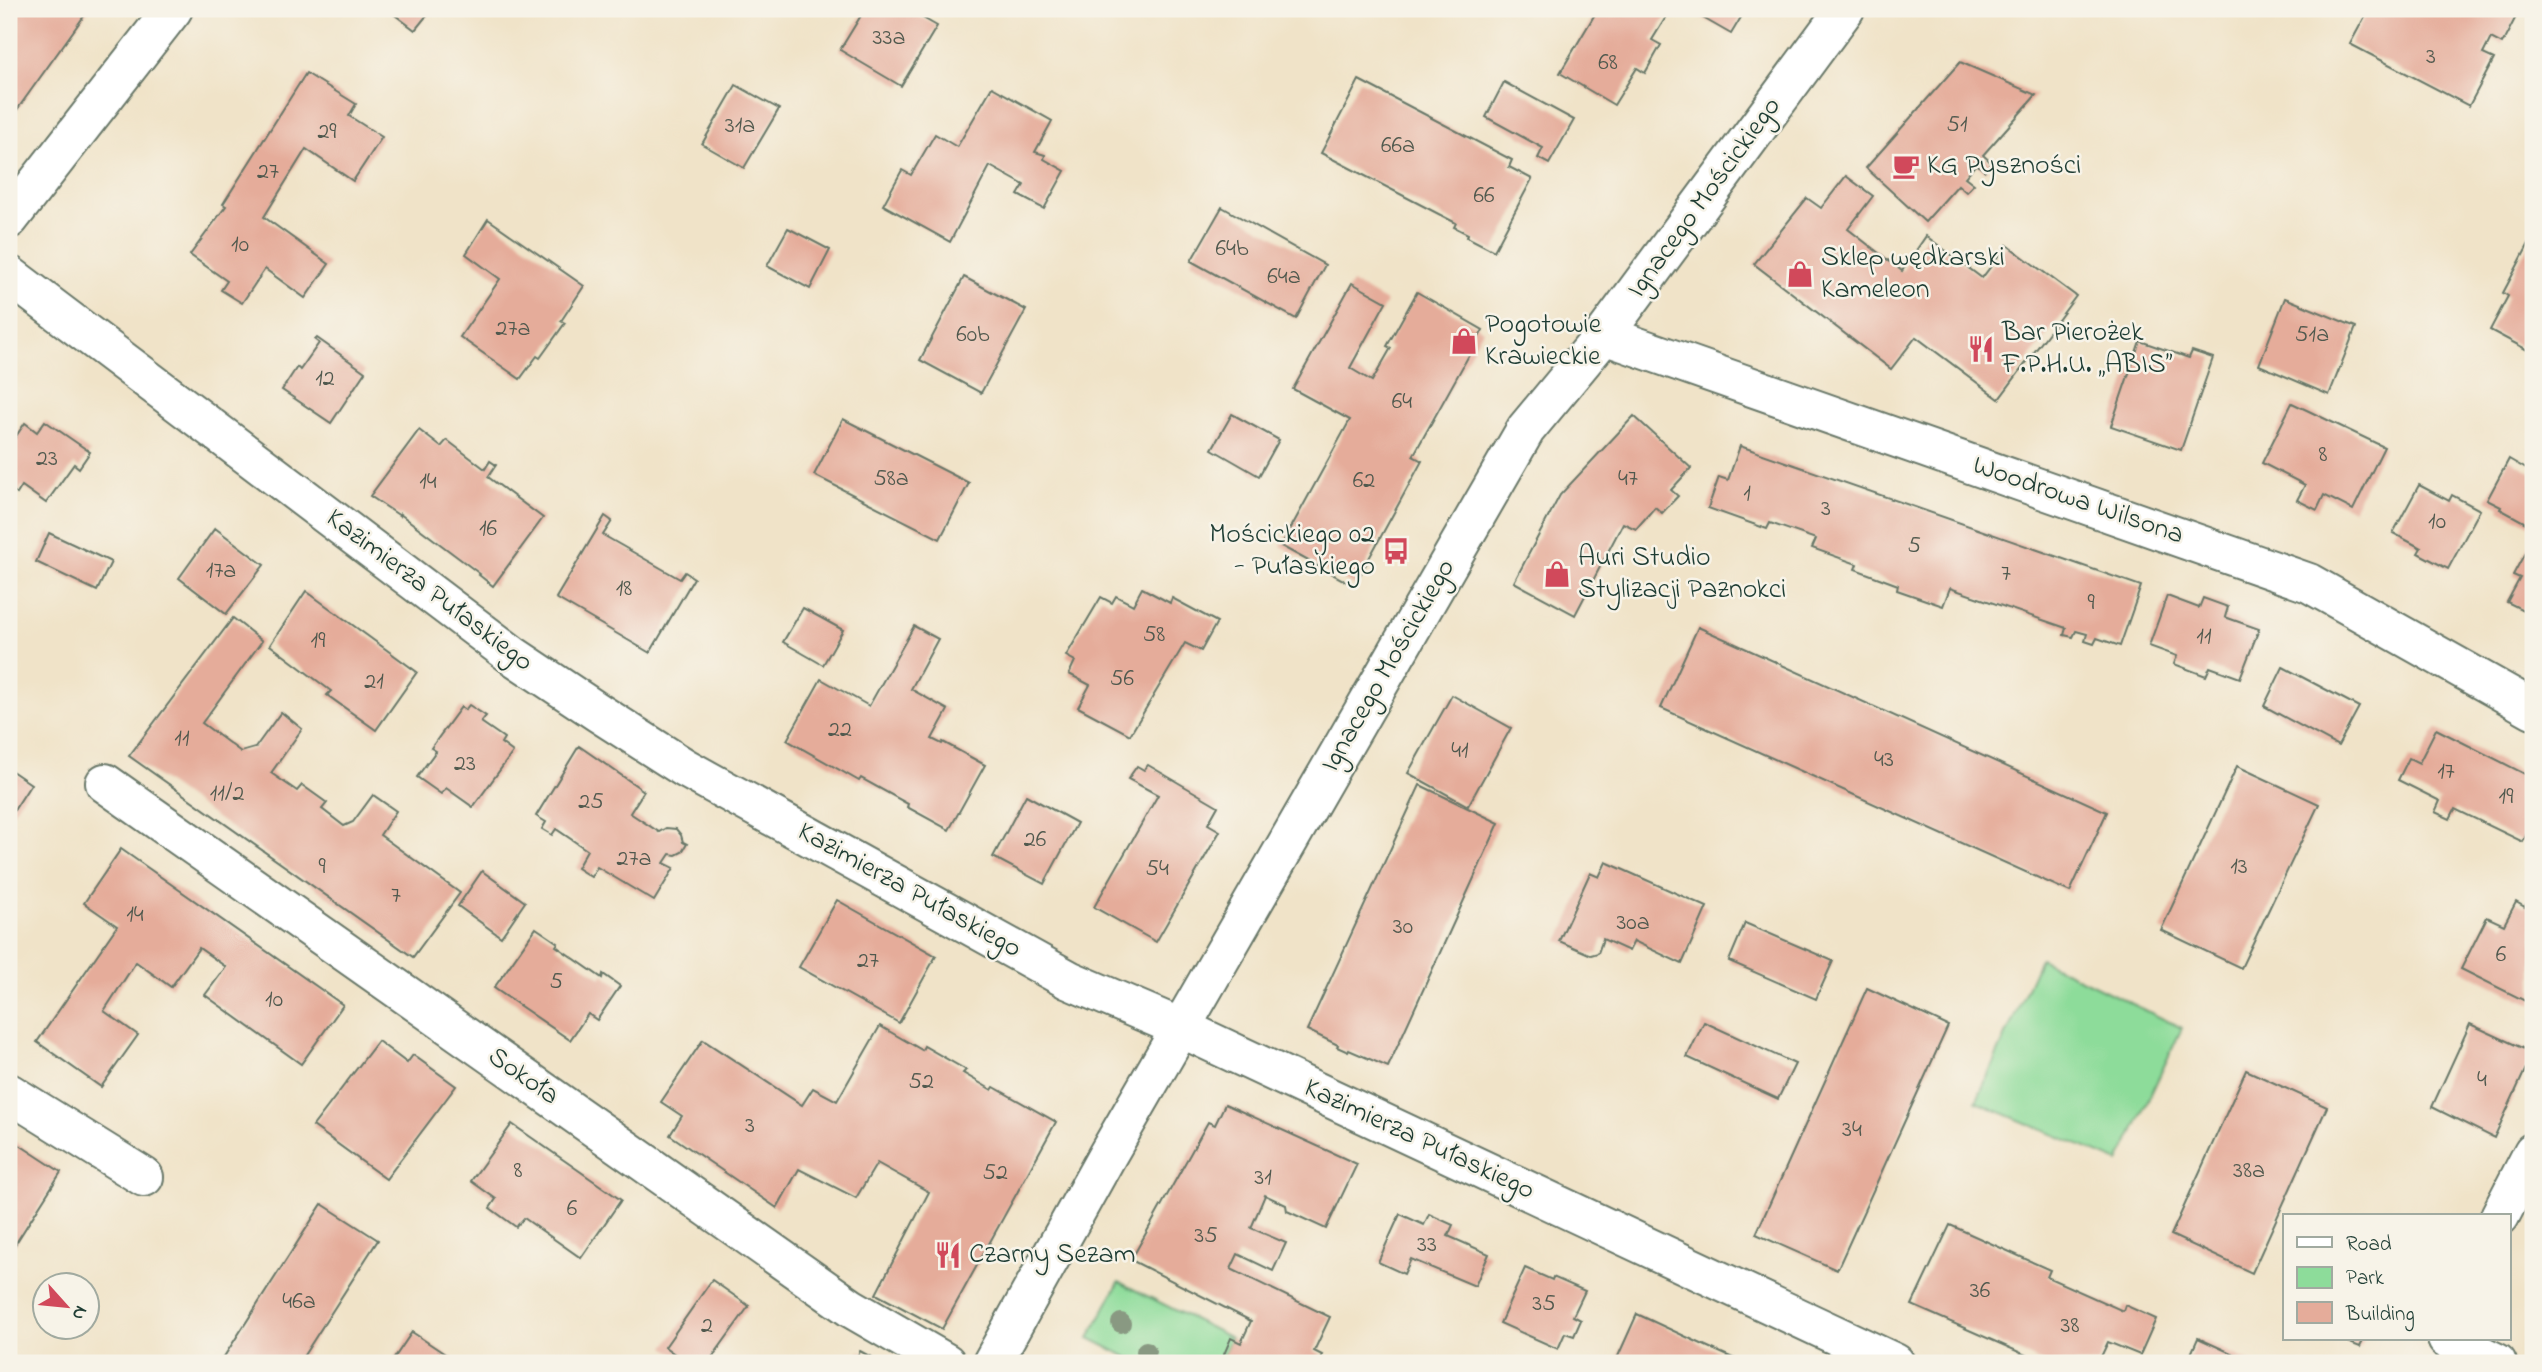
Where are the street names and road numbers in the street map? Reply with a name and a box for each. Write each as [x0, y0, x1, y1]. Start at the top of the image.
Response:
street label: Ignacego Mościckiego [1618, 89, 1792, 307]
street label: Woodrowa Wilsona [1967, 446, 2189, 556]
street label: Kazimierza Pułaskiego [317, 499, 541, 683]
street label: Ignacego Mościckiego [1311, 552, 1467, 780]
street label: Kazimierza Pułaskiego [790, 812, 1028, 970]
street label: Sokoła [479, 1038, 567, 1116]
street label: Kazimierza Pułaskiego [1297, 1068, 1541, 1212]

